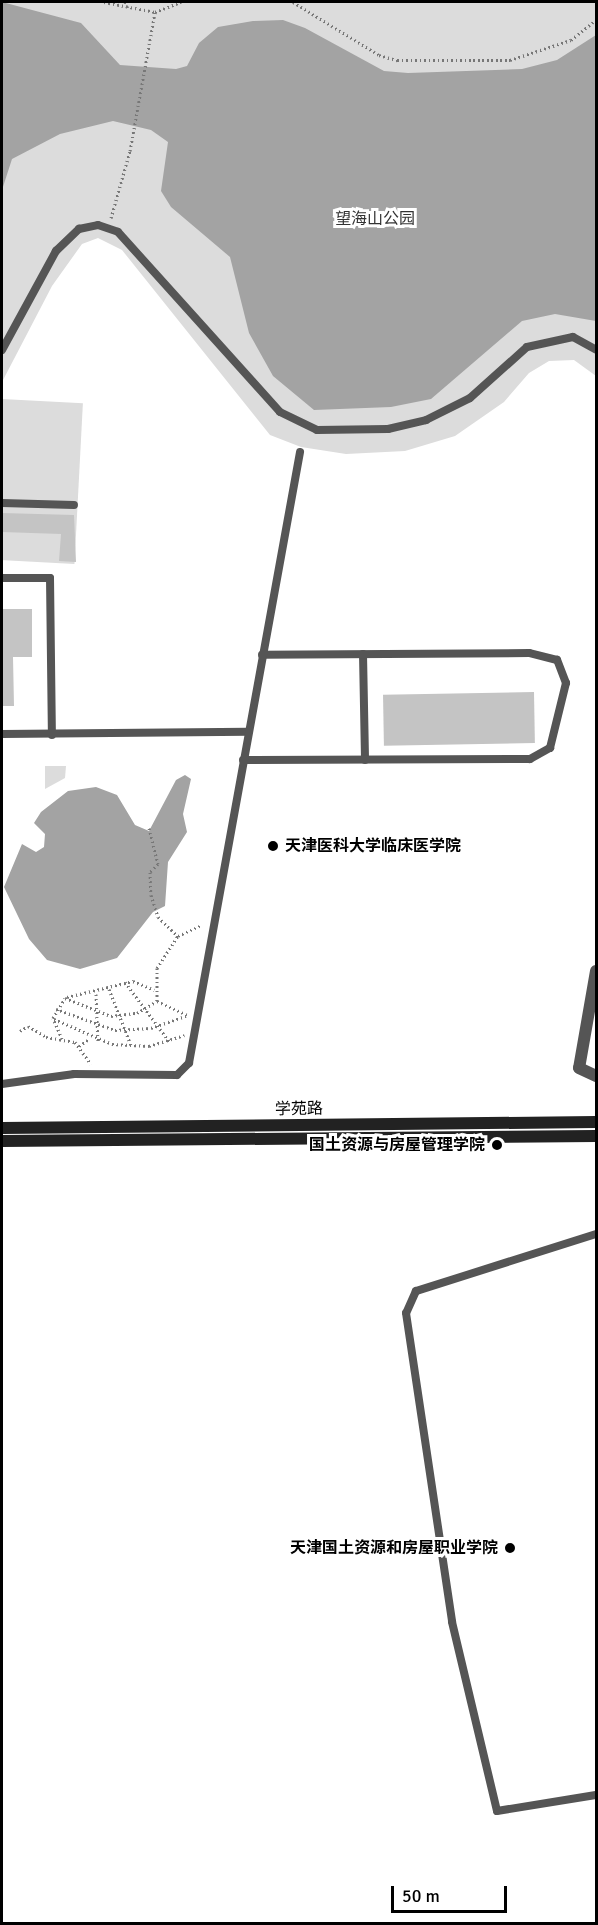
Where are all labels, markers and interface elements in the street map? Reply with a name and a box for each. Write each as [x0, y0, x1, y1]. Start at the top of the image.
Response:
park label: 望海山公园 [335, 209, 415, 229]
place label: 天津医科大学临床医学院 [285, 836, 461, 856]
marker: 天津医科大学临床医学院 [266, 839, 280, 853]
street label: 学苑路 [275, 1099, 323, 1119]
place label: 国土资源与房屋管理学院 [309, 1135, 485, 1155]
marker: 国土资源与房屋管理学院 [490, 1138, 504, 1152]
place label: 天津国土资源和房屋职业学院 [290, 1538, 498, 1558]
marker: 天津国土资源和房屋职业学院 [503, 1541, 517, 1555]
scale bar [394, 1874, 510, 1912]
text: 50 m [402, 1885, 440, 1907]

